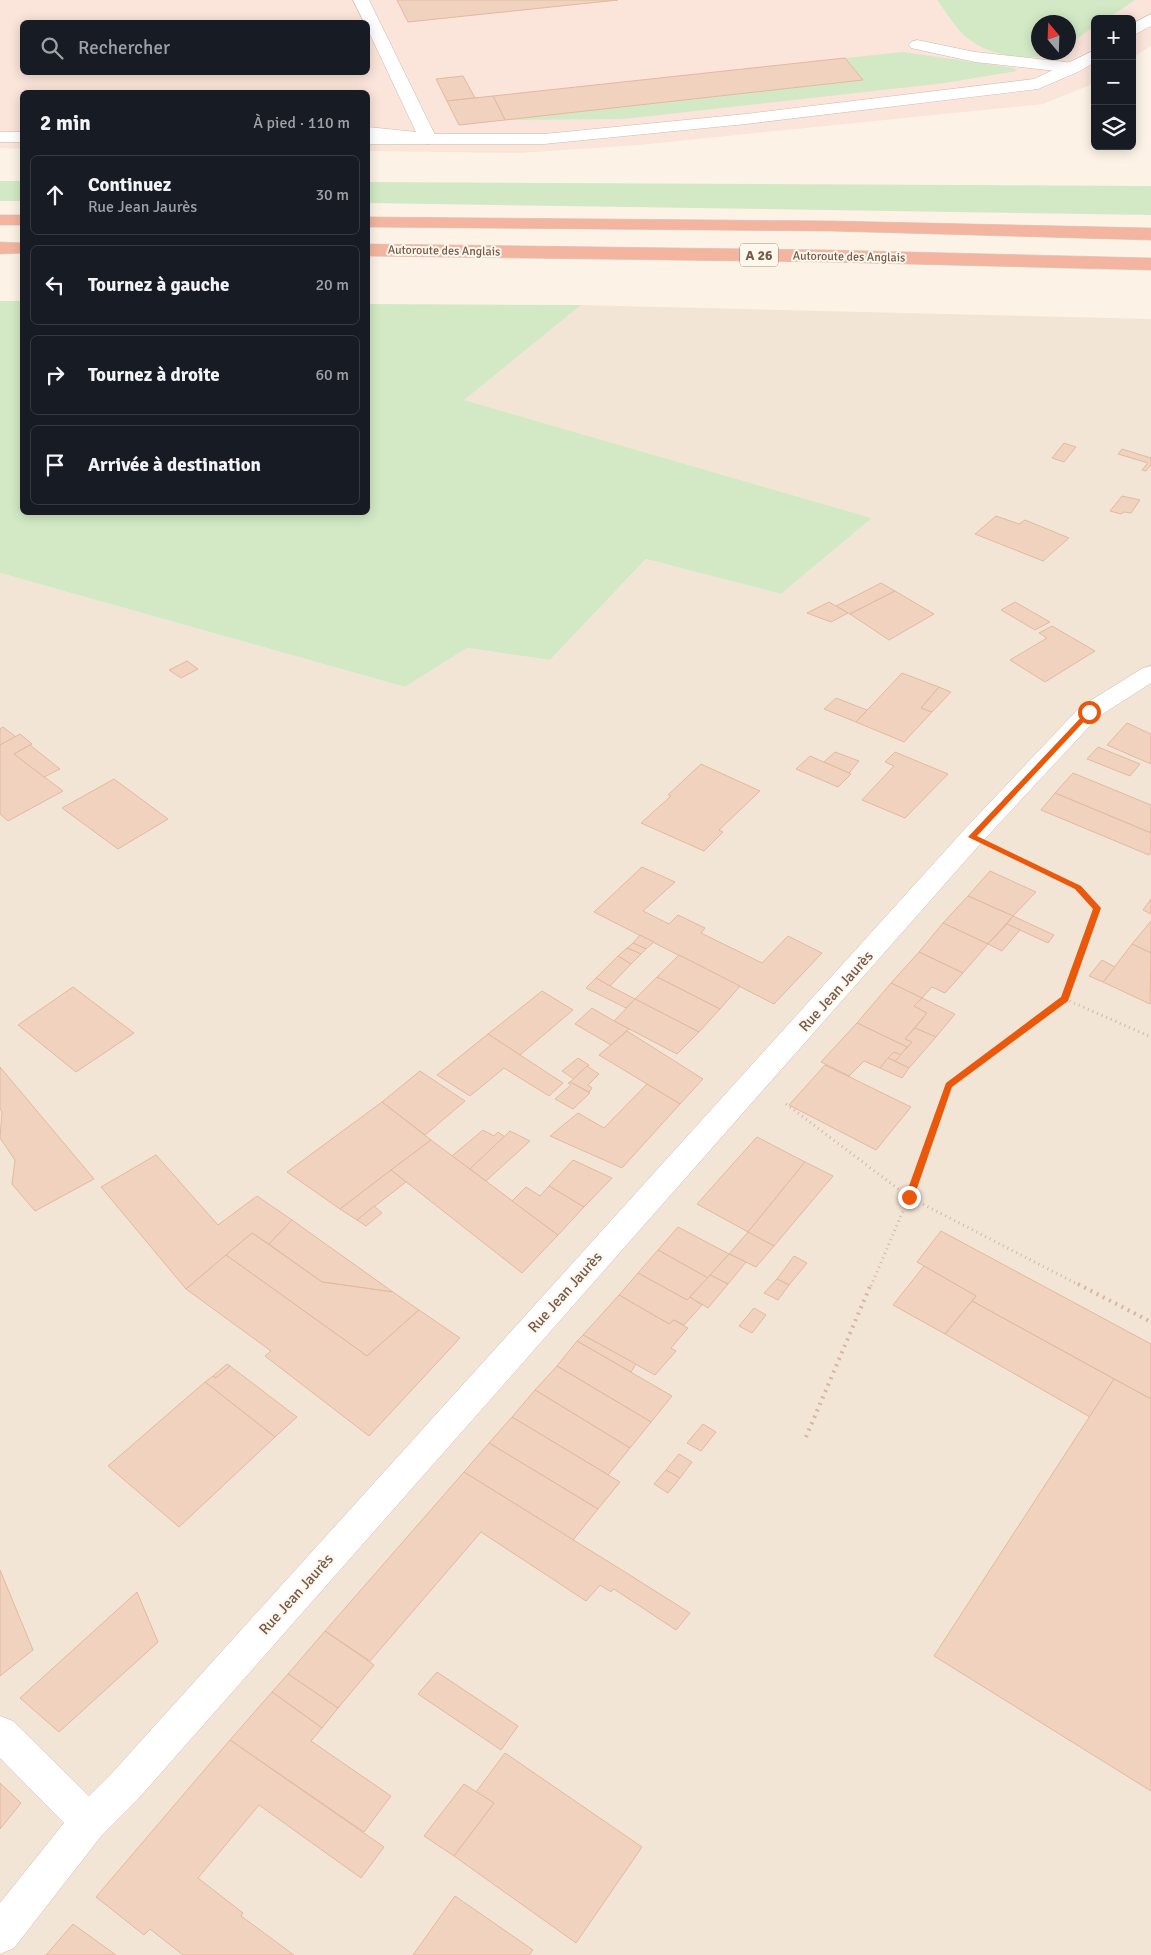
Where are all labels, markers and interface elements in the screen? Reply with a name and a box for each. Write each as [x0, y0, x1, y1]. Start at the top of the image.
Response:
north arrow [1031, 15, 1076, 60]
map controls [1091, 15, 1136, 150]
button: + [1091, 15, 1136, 60]
search box [20, 20, 370, 75]
icon: search [38, 34, 66, 62]
text: Rechercher [78, 36, 170, 60]
button: − [1091, 60, 1136, 105]
button: layers [1091, 105, 1136, 150]
text: 2 min [40, 110, 91, 136]
text: À pied · 110 m [253, 113, 350, 133]
text: Continuez [88, 173, 171, 197]
icon: ahead [41, 181, 69, 209]
text: 30 m [315, 185, 349, 205]
text: Rue Jean Jaurès [88, 197, 197, 217]
street label: Autoroute des Anglais [388, 243, 500, 259]
road number: A 26 [740, 244, 778, 266]
street label: Autoroute des Anglais [793, 249, 905, 265]
icon: left [41, 271, 69, 299]
text: Tournez à gauche [88, 273, 229, 297]
text: 20 m [315, 275, 349, 295]
icon: right [41, 361, 69, 389]
text: Tournez à droite [88, 363, 220, 387]
text: 60 m [315, 365, 349, 385]
icon: arrive [41, 451, 69, 479]
text: Arrivée à destination [88, 453, 261, 477]
route start [1078, 701, 1101, 724]
street label: Rue Jean Jaurès [795, 947, 877, 1035]
route end [898, 1186, 921, 1209]
street label: Rue Jean Jaurès [524, 1248, 606, 1336]
street label: Rue Jean Jaurès [255, 1550, 337, 1638]

